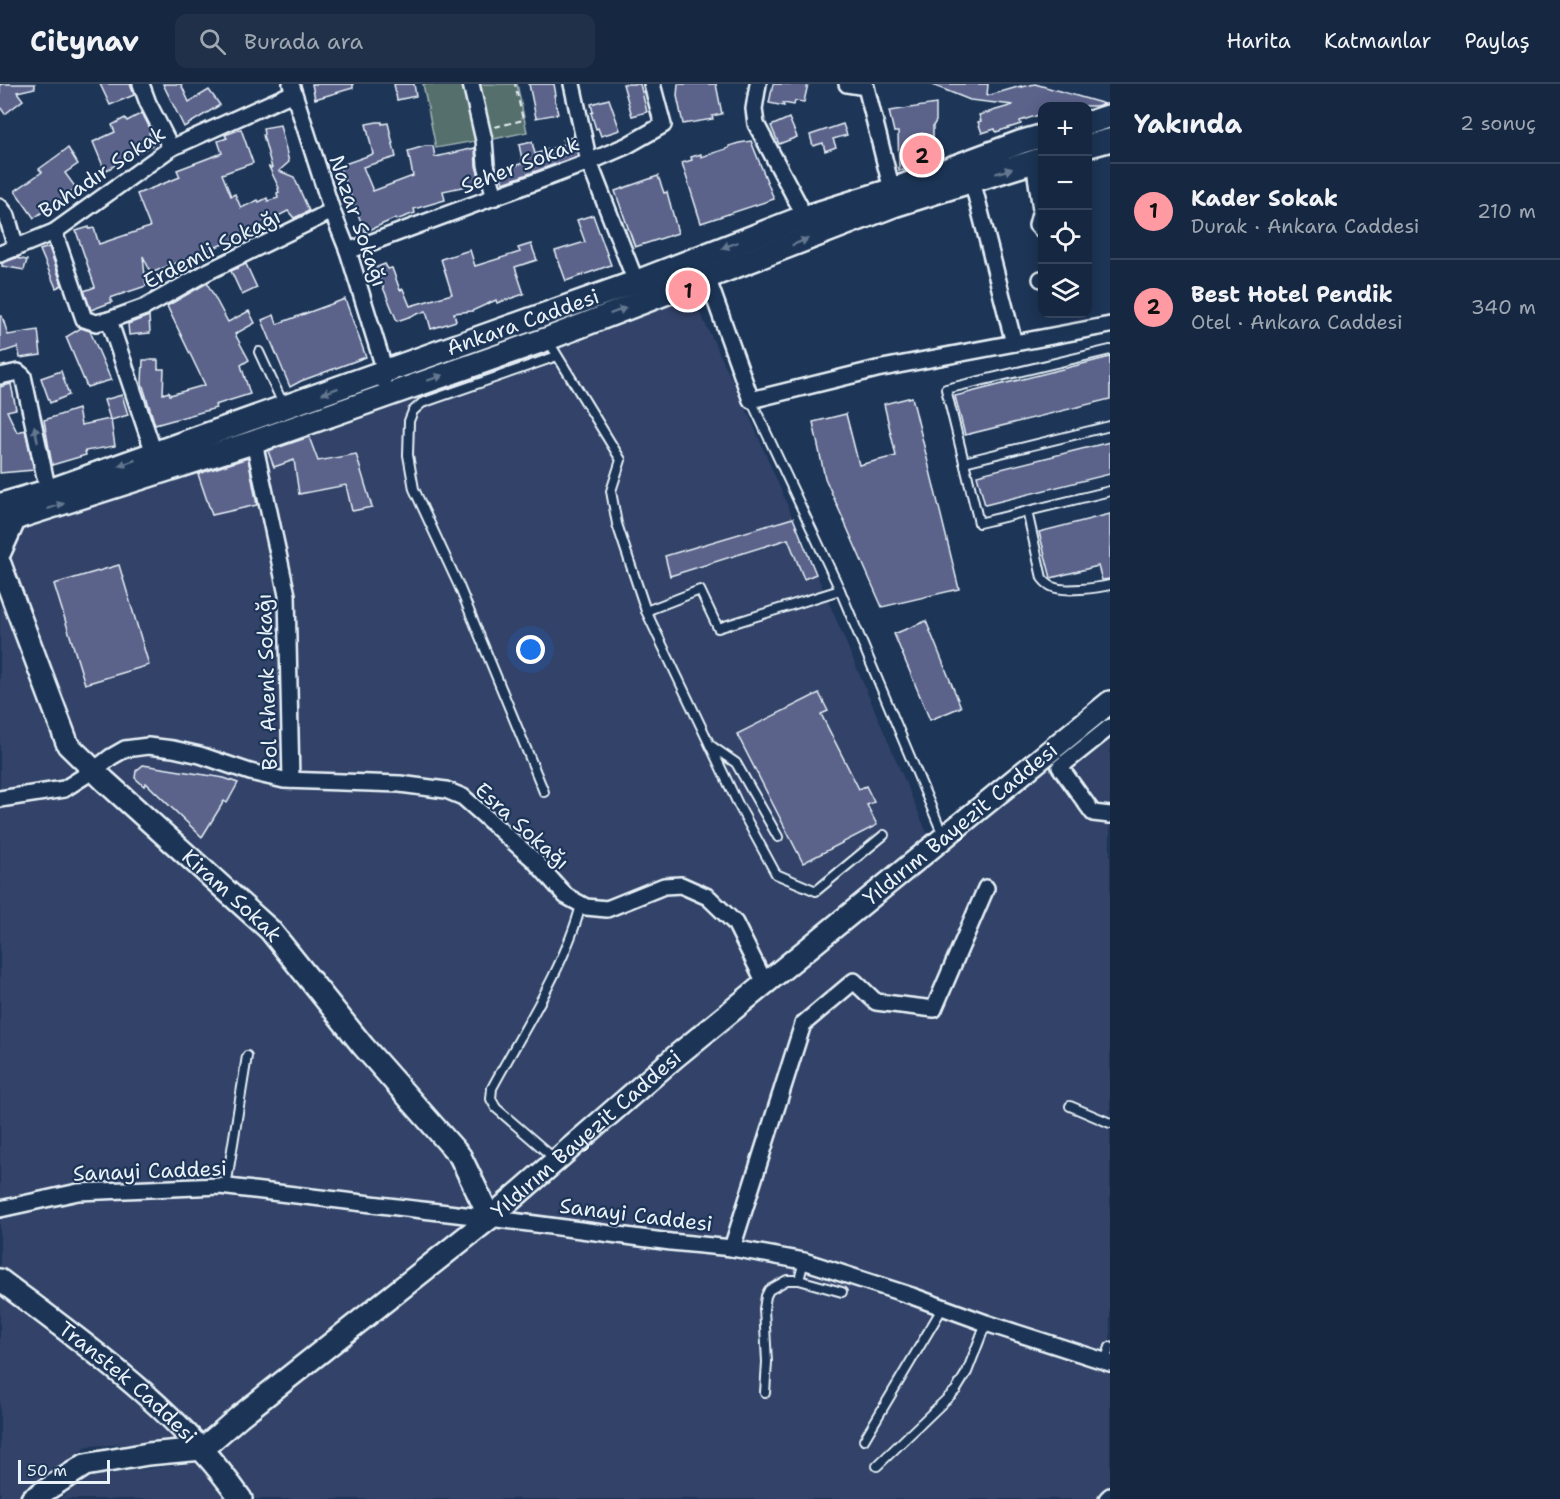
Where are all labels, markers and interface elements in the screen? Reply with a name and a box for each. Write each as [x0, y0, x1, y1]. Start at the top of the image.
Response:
search box [175, 14, 595, 68]
text: Citynav [30, 22, 139, 60]
icon: search [196, 25, 229, 58]
text: Burada ara [244, 27, 363, 56]
text: Harita [1226, 27, 1291, 55]
text: Katmanlar [1324, 27, 1431, 55]
text: Paylaş [1464, 27, 1530, 55]
map controls [1038, 102, 1092, 318]
button: + [1038, 102, 1092, 156]
text: Yakında [1134, 106, 1242, 141]
text: 2 sonuç [1460, 110, 1536, 136]
street label: Bahadır Sokak [33, 119, 171, 225]
street label: Seher Sokak [457, 130, 583, 200]
pin: 2 [902, 132, 942, 178]
street label: Nazar Sokağı [322, 151, 394, 291]
button: − [1038, 156, 1092, 210]
one-way arrow [995, 165, 1013, 175]
text: Kader Sokak [1191, 184, 1338, 213]
text: 1 [1149, 198, 1158, 224]
text: 210 m [1477, 198, 1536, 224]
street label: Erdemli Sokağı [139, 202, 285, 296]
button: locate [1038, 210, 1092, 264]
text: Durak · Ankara Caddesi [1191, 213, 1420, 239]
one-way arrow [791, 237, 809, 246]
one-way arrow [721, 241, 739, 250]
button: layers [1038, 264, 1092, 318]
pin: 1 [668, 268, 708, 312]
text: Best Hotel Pendik [1191, 280, 1393, 309]
street label: Ankara Caddesi [443, 282, 603, 362]
text: 2 [1147, 294, 1161, 320]
text: 340 m [1471, 294, 1536, 320]
one-way arrow [609, 306, 627, 315]
text: Otel · Ankara Caddesi [1191, 309, 1403, 335]
one-way arrow [426, 373, 444, 383]
one-way arrow [321, 386, 339, 396]
one-way arrow [31, 424, 40, 443]
one-way arrow [118, 459, 136, 469]
one-way arrow [47, 501, 65, 510]
street label: Bol Ahenk Sokağı [250, 593, 284, 771]
your location [516, 635, 545, 664]
street label: Yıldırım Bayezit Caddesi [857, 736, 1064, 912]
street label: Esra Sokağı [469, 776, 575, 876]
street label: Kiram Sokak [176, 843, 288, 948]
street label: Yıldırım Bayezit Caddesi [485, 1044, 687, 1225]
street label: Sanayi Caddesi [72, 1154, 228, 1188]
street label: Sanayi Caddesi [558, 1192, 714, 1238]
street label: Transtek Caddesi [53, 1315, 203, 1450]
scale bar [18, 1457, 110, 1484]
text: 50 m [27, 1460, 67, 1481]

